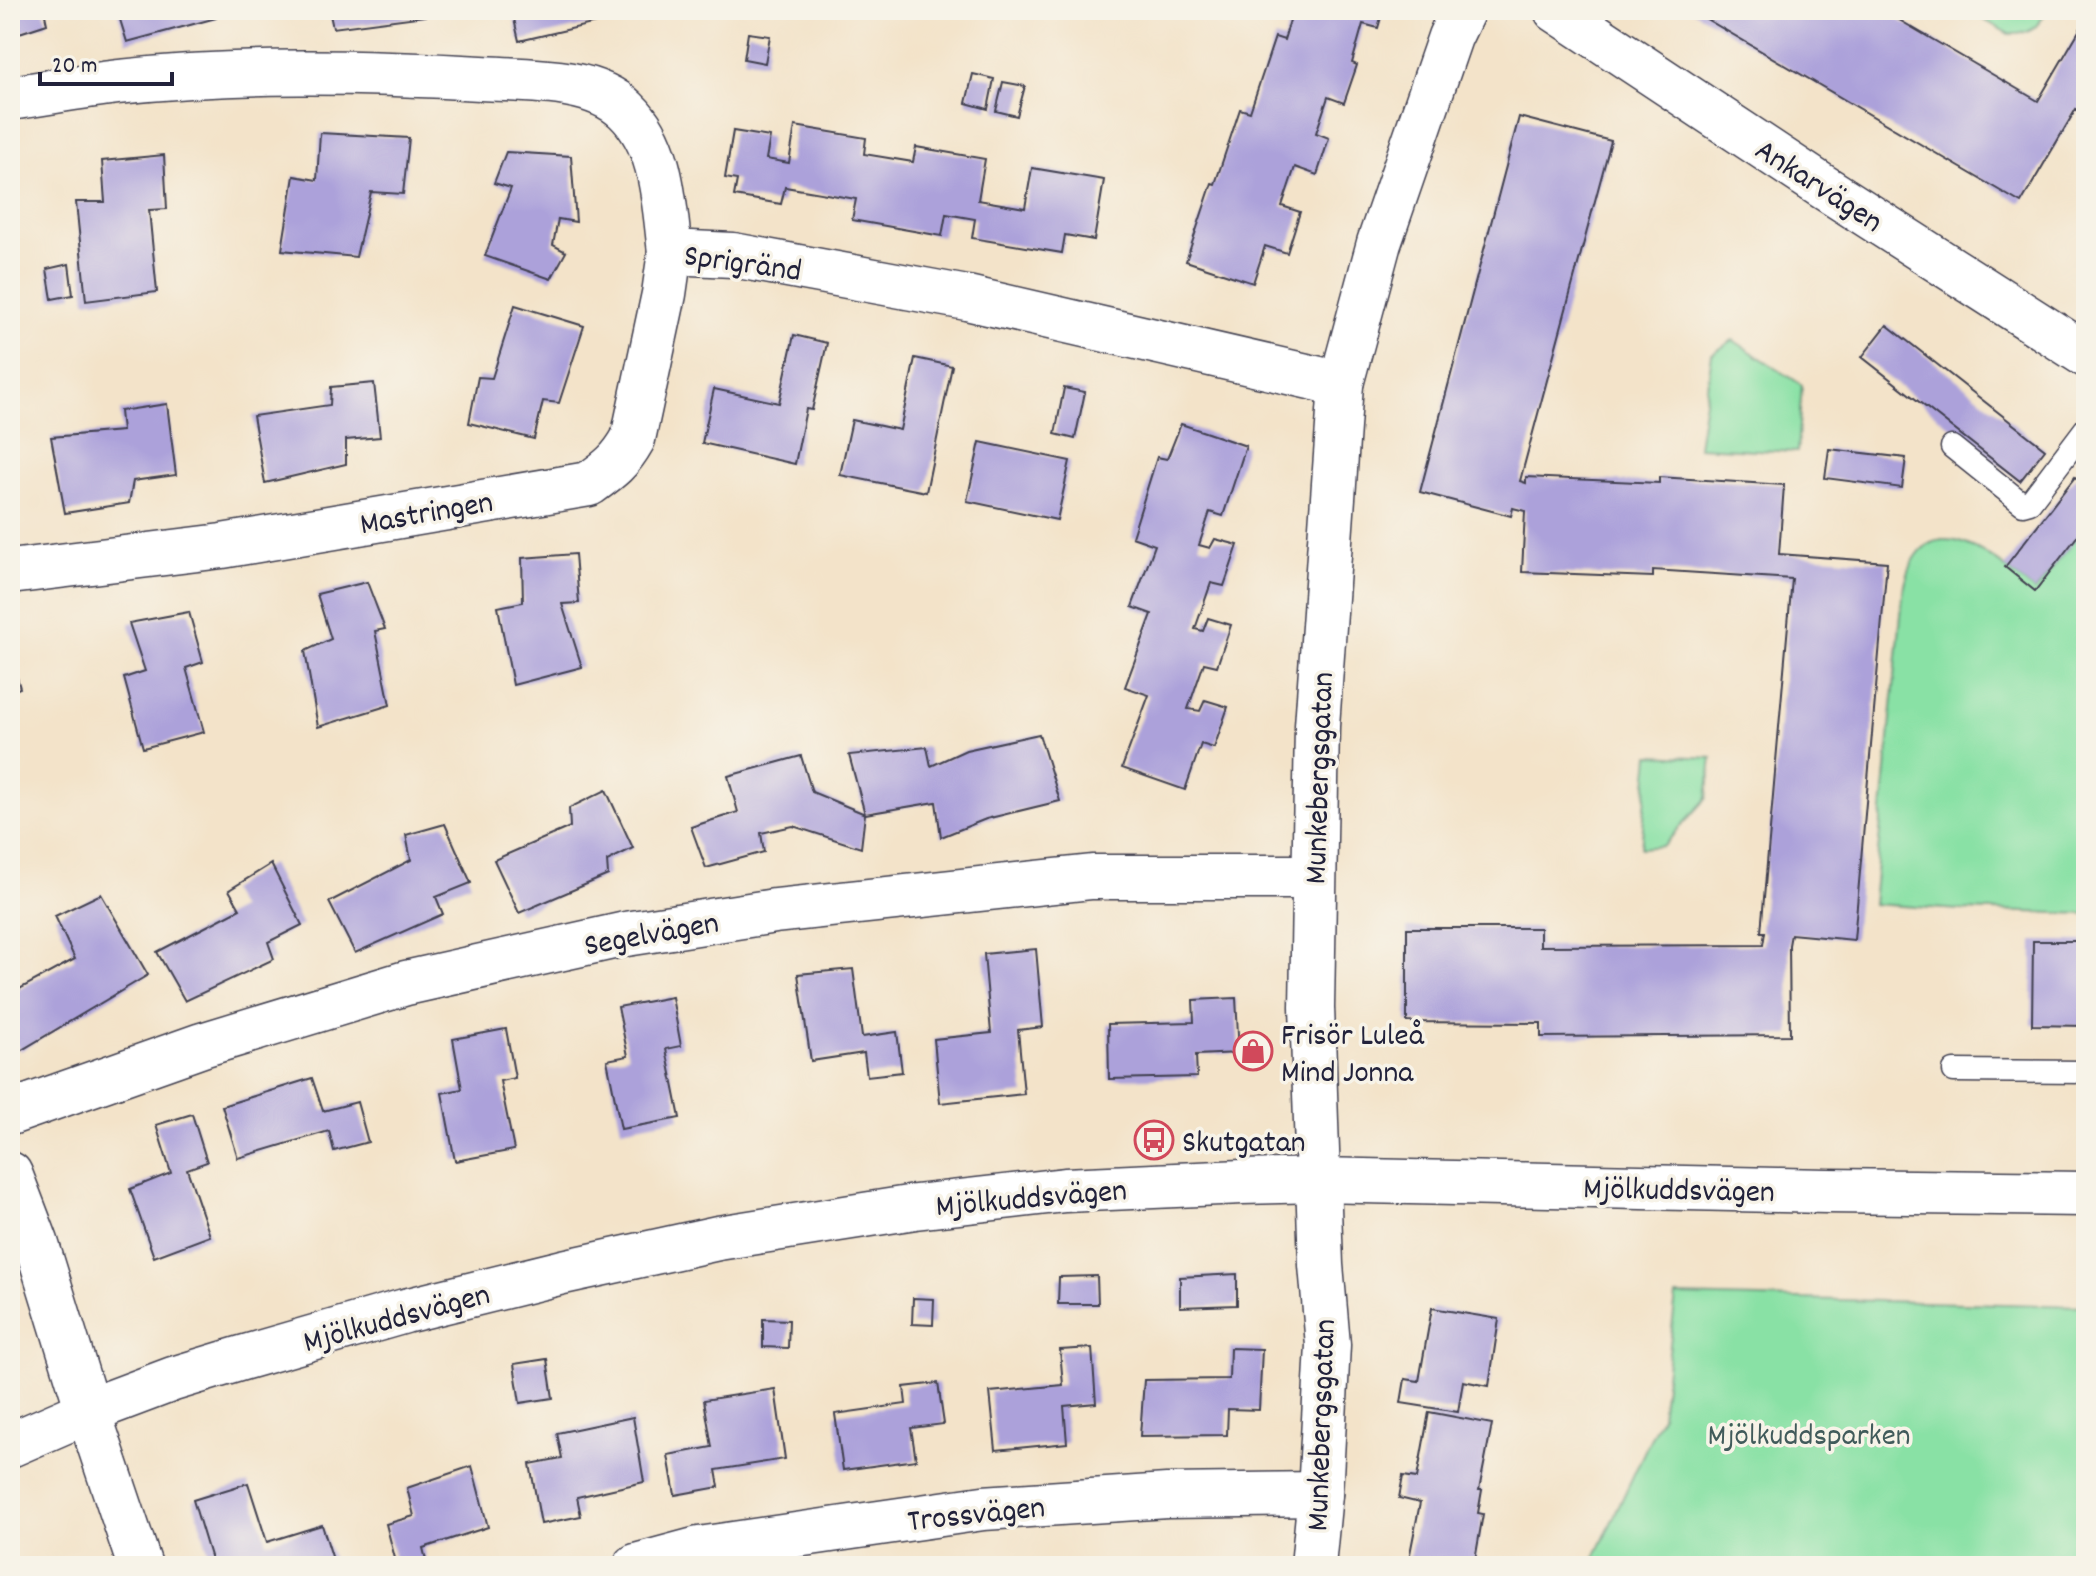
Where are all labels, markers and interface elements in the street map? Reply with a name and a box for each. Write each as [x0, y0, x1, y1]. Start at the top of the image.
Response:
scale bar [40, 36, 172, 86]
text: 20 m [52, 50, 98, 84]
street label: Ankarvägen [1744, 130, 1890, 247]
street label: Sprigränd [681, 235, 804, 297]
street label: Mastringen [357, 482, 497, 550]
street label: Munkebergsgatan [1295, 671, 1349, 885]
street label: Segelvägen [581, 902, 723, 971]
place label: Frisör Luleå Mind Jonna [1281, 1015, 1424, 1098]
shop icon: Frisör Luleå Mind Jonna [1232, 1030, 1274, 1072]
bus stop icon: Skutgatan [1133, 1119, 1175, 1161]
place label: Skutgatan [1182, 1122, 1305, 1168]
street label: Mjölkuddsvägen [1583, 1168, 1775, 1218]
street label: Mjölkuddsvägen [934, 1170, 1129, 1232]
street label: Mjölkuddsvägen [299, 1274, 496, 1368]
street label: Munkebergsgatan [1297, 1318, 1351, 1532]
park label: Mjölkuddsparken [1707, 1415, 1911, 1461]
street label: Trossvägen [905, 1487, 1048, 1547]

